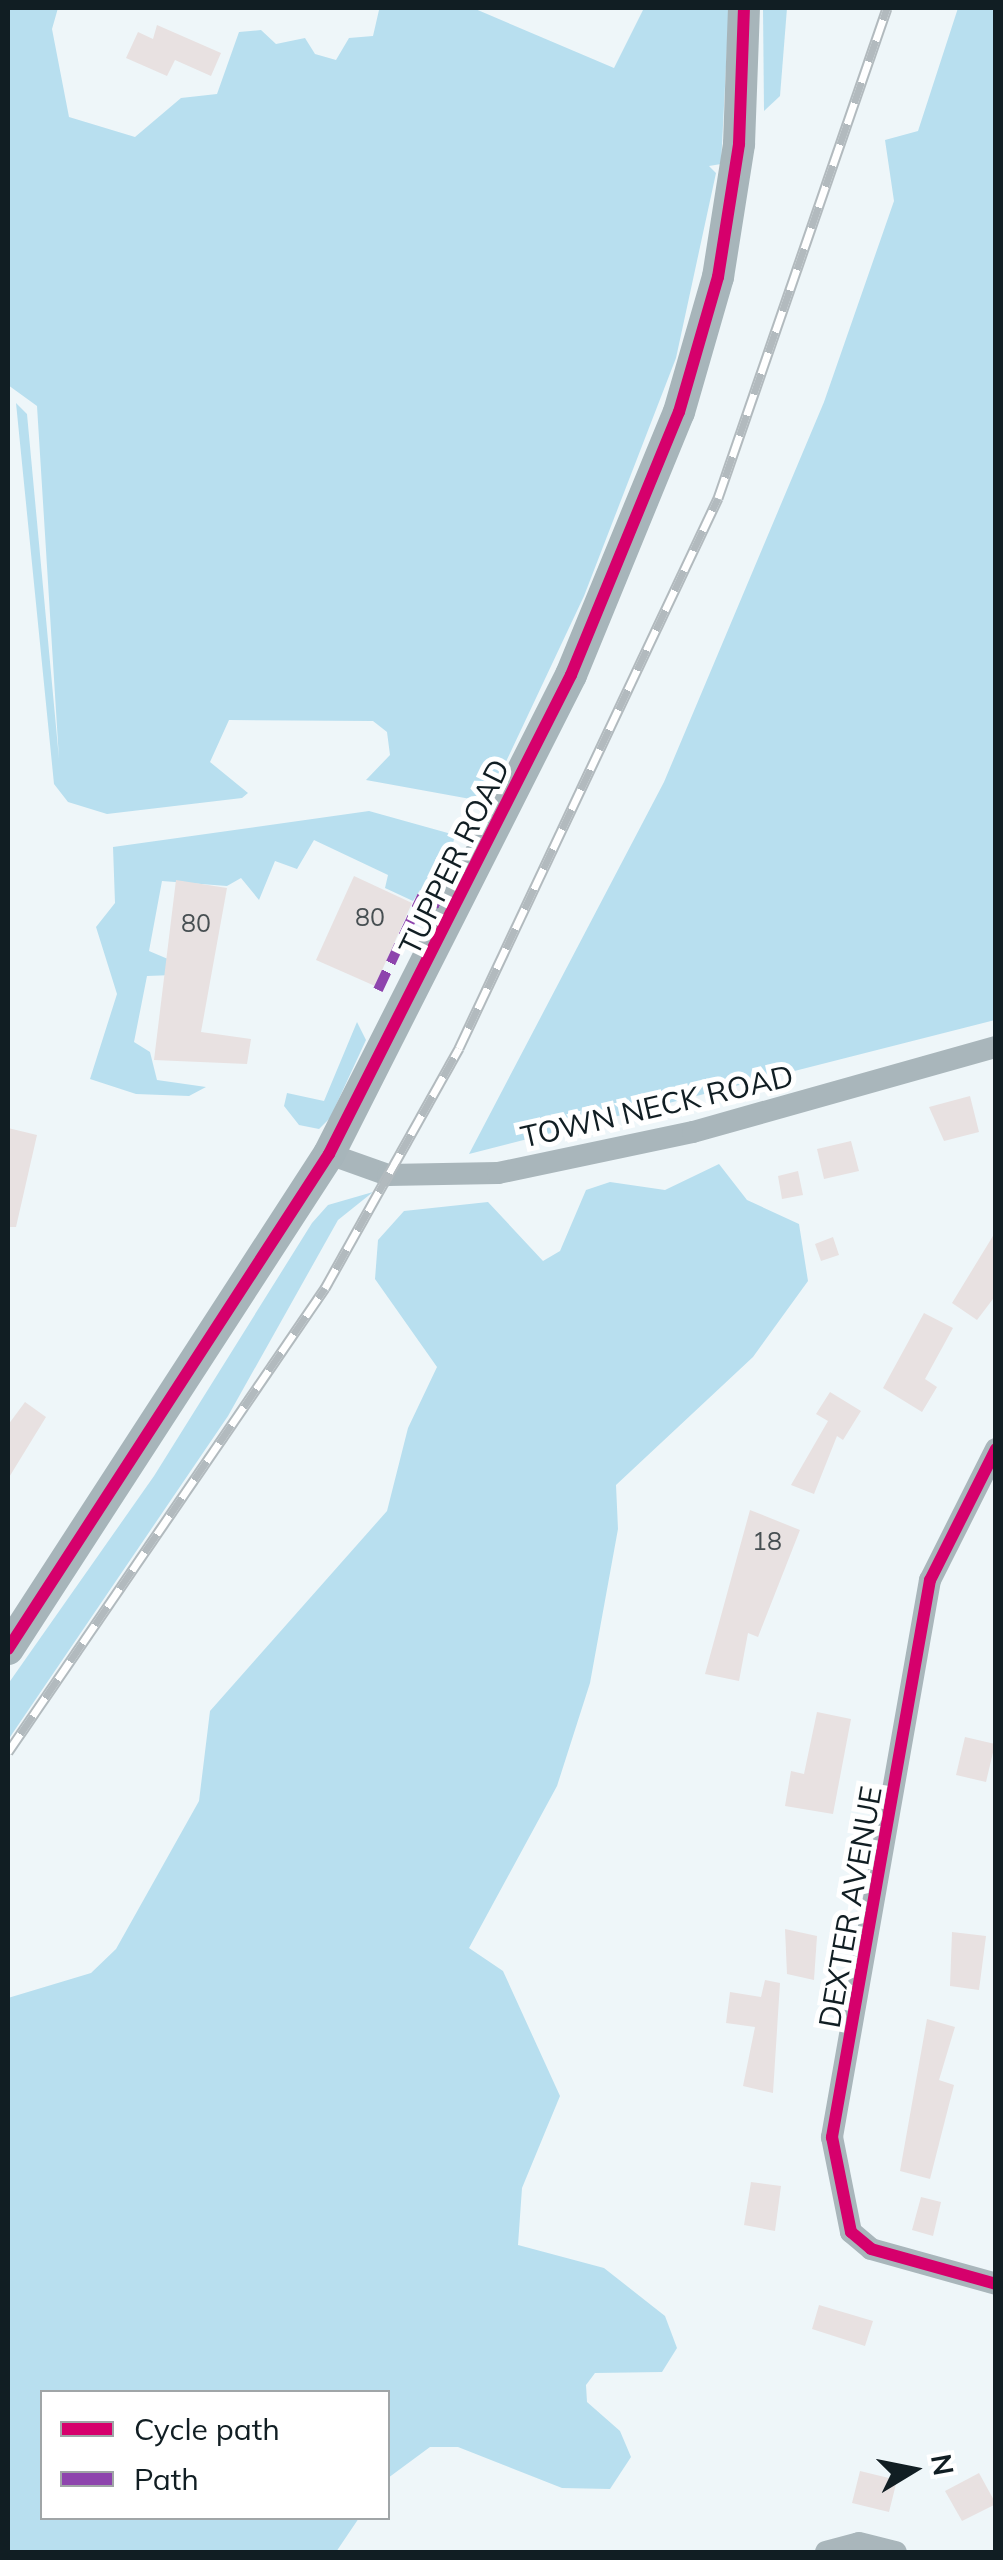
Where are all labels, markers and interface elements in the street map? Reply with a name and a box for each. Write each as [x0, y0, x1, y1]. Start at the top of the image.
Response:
street label: TUPPER ROAD [391, 753, 517, 961]
house number: 80 [355, 902, 385, 932]
house number: 80 [181, 908, 211, 938]
street label: TOWN NECK ROAD [517, 1057, 797, 1155]
house number: 18 [752, 1526, 782, 1556]
street label: DEXTER AVENUE [811, 1783, 889, 2031]
legend [40, 2390, 390, 2520]
text: Cycle path [134, 2410, 280, 2448]
north arrow [863, 2420, 963, 2520]
text: N [924, 2451, 962, 2478]
text: Path [134, 2460, 199, 2498]

